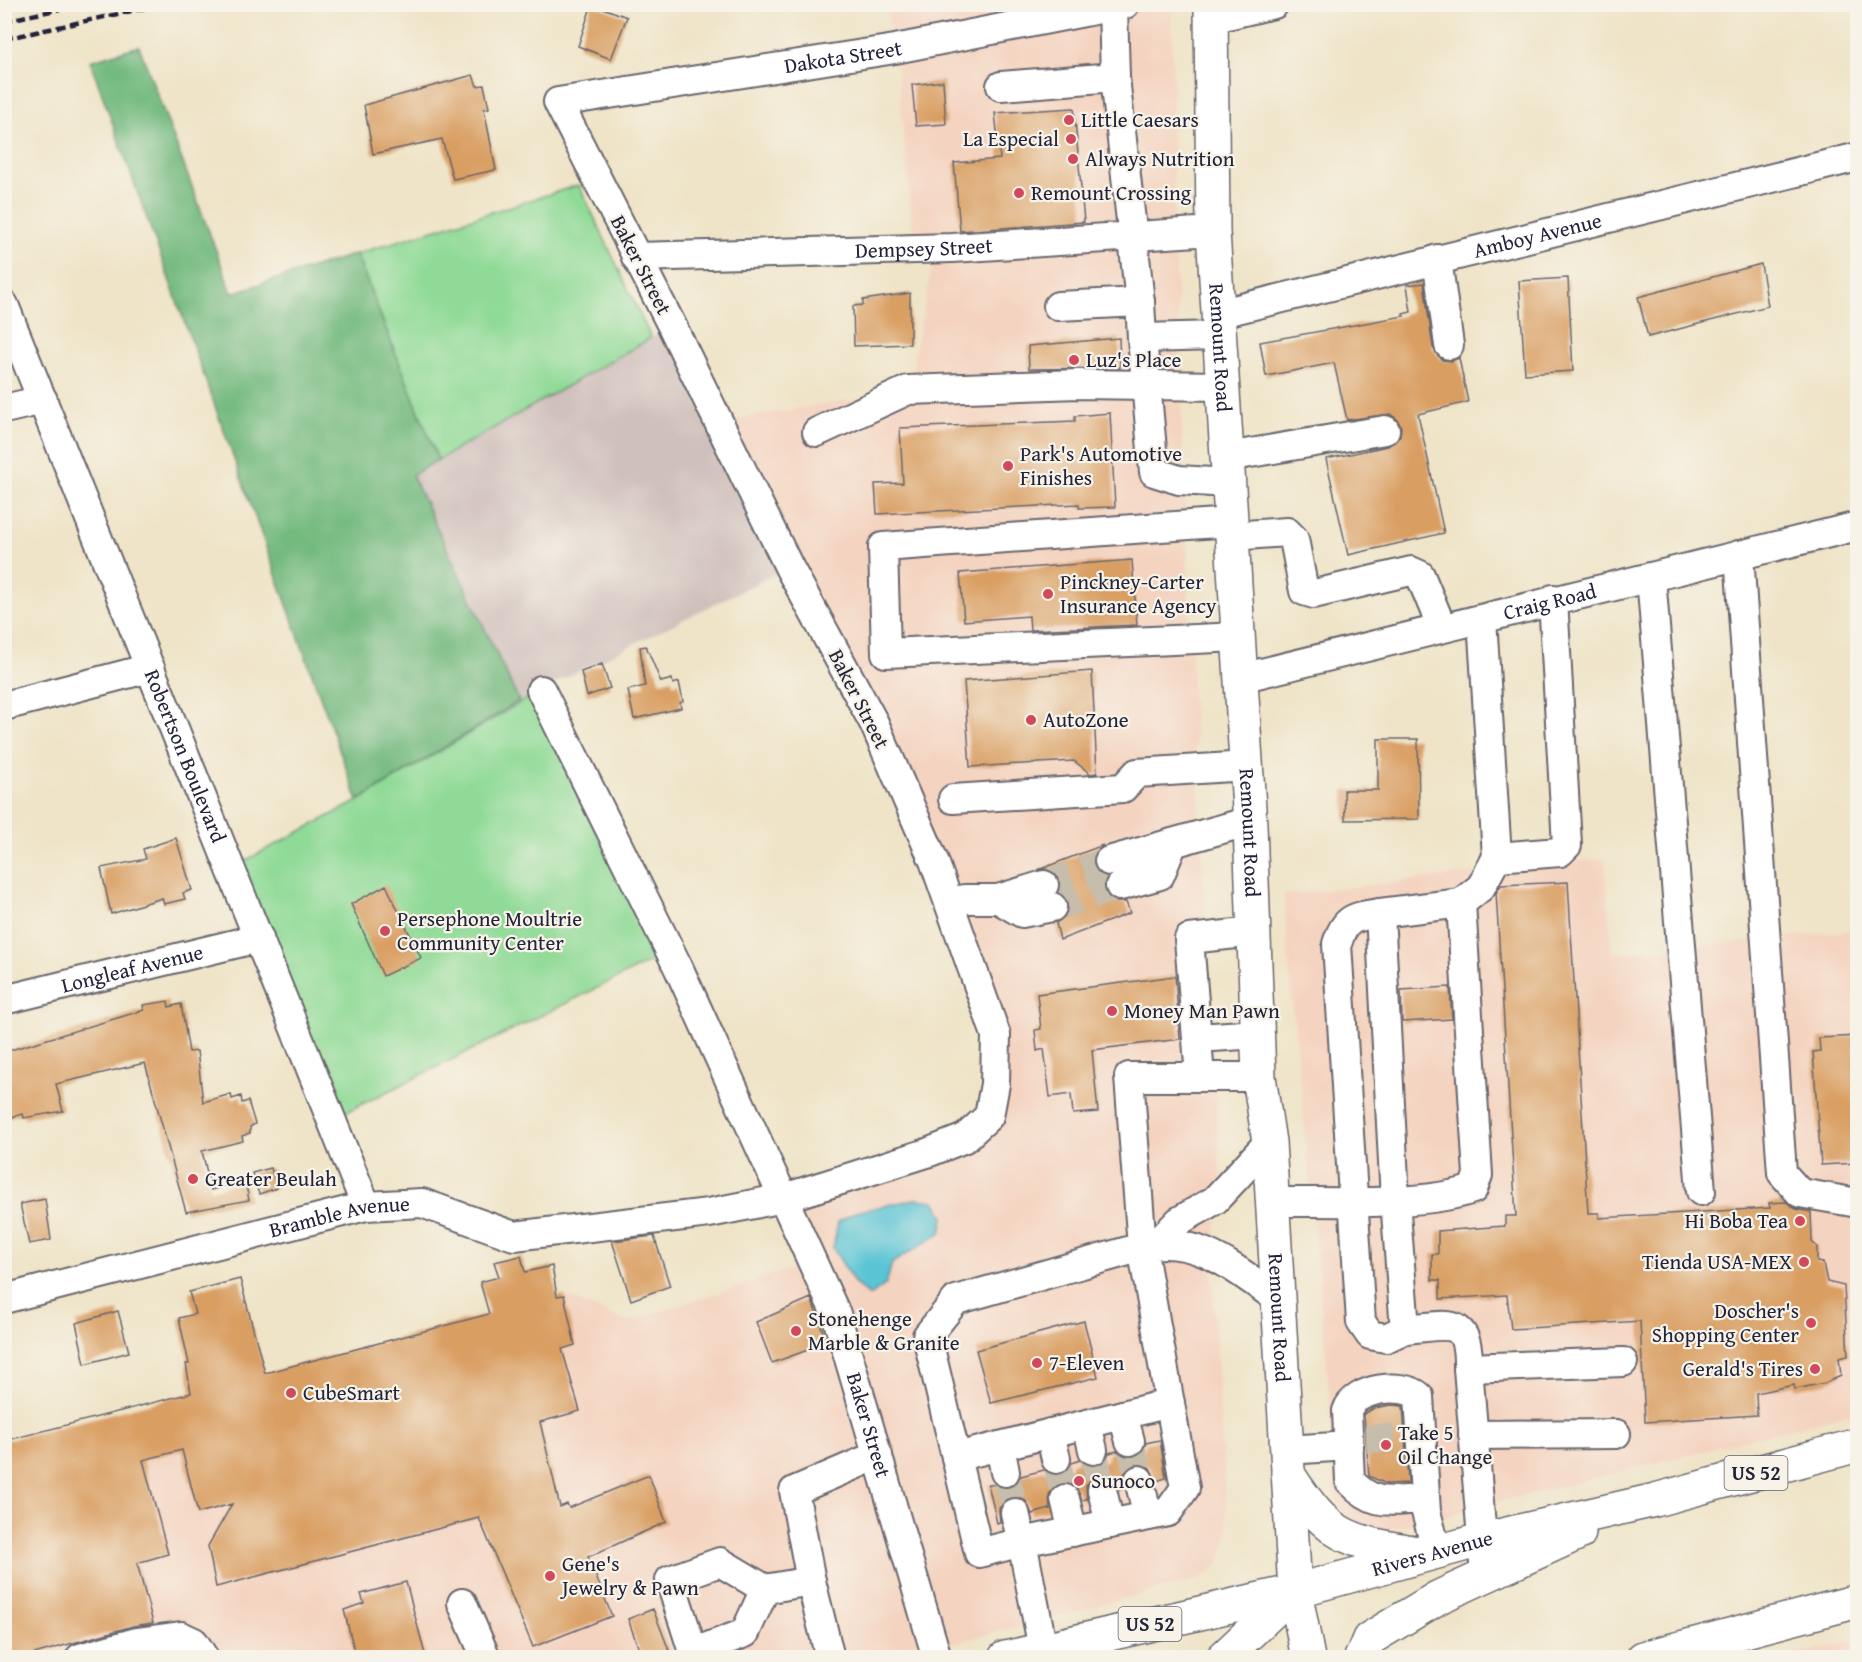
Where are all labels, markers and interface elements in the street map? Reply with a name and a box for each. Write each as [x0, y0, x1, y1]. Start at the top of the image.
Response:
street label: Dakota Street [782, 32, 905, 81]
place label: Little Caesars [1081, 104, 1199, 135]
marker: Little Caesars [1062, 113, 1076, 127]
place label: La Especial [963, 123, 1059, 154]
marker: La Especial [1064, 132, 1078, 146]
place label: Always Nutrition [1085, 143, 1235, 174]
marker: Always Nutrition [1066, 152, 1080, 166]
place label: Remount Crossing [1031, 177, 1192, 208]
marker: Remount Crossing [1012, 186, 1026, 200]
street label: Amboy Avenue [1470, 204, 1605, 266]
street label: Baker Street [603, 209, 680, 321]
street label: Dempsey Street [855, 229, 994, 266]
street label: Remount Road [1201, 282, 1240, 414]
place label: Luz's Place [1086, 344, 1182, 375]
marker: Luz's Place [1067, 353, 1081, 367]
place label: Park's Automotive Finishes [1020, 438, 1182, 493]
marker: Park's Automotive Finishes [1001, 459, 1015, 473]
place label: Pinckney-Carter Insurance Agency [1060, 566, 1217, 621]
street label: Craig Road [1500, 575, 1600, 628]
marker: Pinckney-Carter Insurance Agency [1041, 587, 1055, 601]
street label: Baker Street [821, 643, 898, 755]
street label: Robertson Boulevard [137, 664, 235, 848]
place label: AutoZone [1043, 704, 1129, 735]
marker: AutoZone [1024, 713, 1038, 727]
street label: Remount Road [1232, 767, 1269, 899]
place label: Persephone Moultrie Community Center [397, 903, 582, 958]
marker: Persephone Moultrie Community Center [378, 924, 392, 938]
street label: Longleaf Avenue [58, 936, 206, 1001]
place label: Money Man Pawn [1124, 995, 1280, 1026]
marker: Money Man Pawn [1105, 1004, 1119, 1018]
place label: Greater Beulah [205, 1163, 337, 1194]
marker: Greater Beulah [186, 1172, 200, 1186]
street label: Bramble Avenue [266, 1188, 411, 1245]
place label: Hi Boba Tea [1685, 1205, 1788, 1236]
marker: Hi Boba Tea [1793, 1214, 1807, 1228]
place label: Tienda USA-MEX [1642, 1246, 1792, 1277]
street label: Remount Road [1260, 1252, 1299, 1384]
marker: Tienda USA-MEX [1797, 1255, 1811, 1269]
place label: Doscher's Shopping Center [1652, 1295, 1799, 1350]
place label: Stonehenge Marble & Granite [808, 1303, 960, 1358]
marker: Doscher's Shopping Center [1804, 1316, 1818, 1330]
marker: Stonehenge Marble & Granite [789, 1324, 803, 1338]
place label: 7-Eleven [1049, 1347, 1125, 1378]
place label: Gerald's Tires [1683, 1353, 1803, 1384]
marker: 7-Eleven [1030, 1356, 1044, 1370]
marker: Gerald's Tires [1808, 1362, 1822, 1376]
street label: Baker Street [839, 1368, 899, 1482]
place label: CubeSmart [303, 1377, 400, 1408]
marker: CubeSmart [284, 1386, 298, 1400]
place label: Take 5 Oil Change [1398, 1417, 1493, 1472]
marker: Take 5 Oil Change [1379, 1438, 1393, 1452]
road number: US 52 [1724, 1456, 1788, 1490]
place label: Sunoco [1091, 1465, 1155, 1496]
marker: Sunoco [1072, 1474, 1086, 1488]
street label: Rivers Avenue [1368, 1522, 1496, 1584]
place label: Gene's Jewelry & Pawn [559, 1548, 699, 1603]
marker: Gene's Jewelry & Pawn [543, 1569, 557, 1583]
road number: US 52 [1118, 1607, 1182, 1641]

